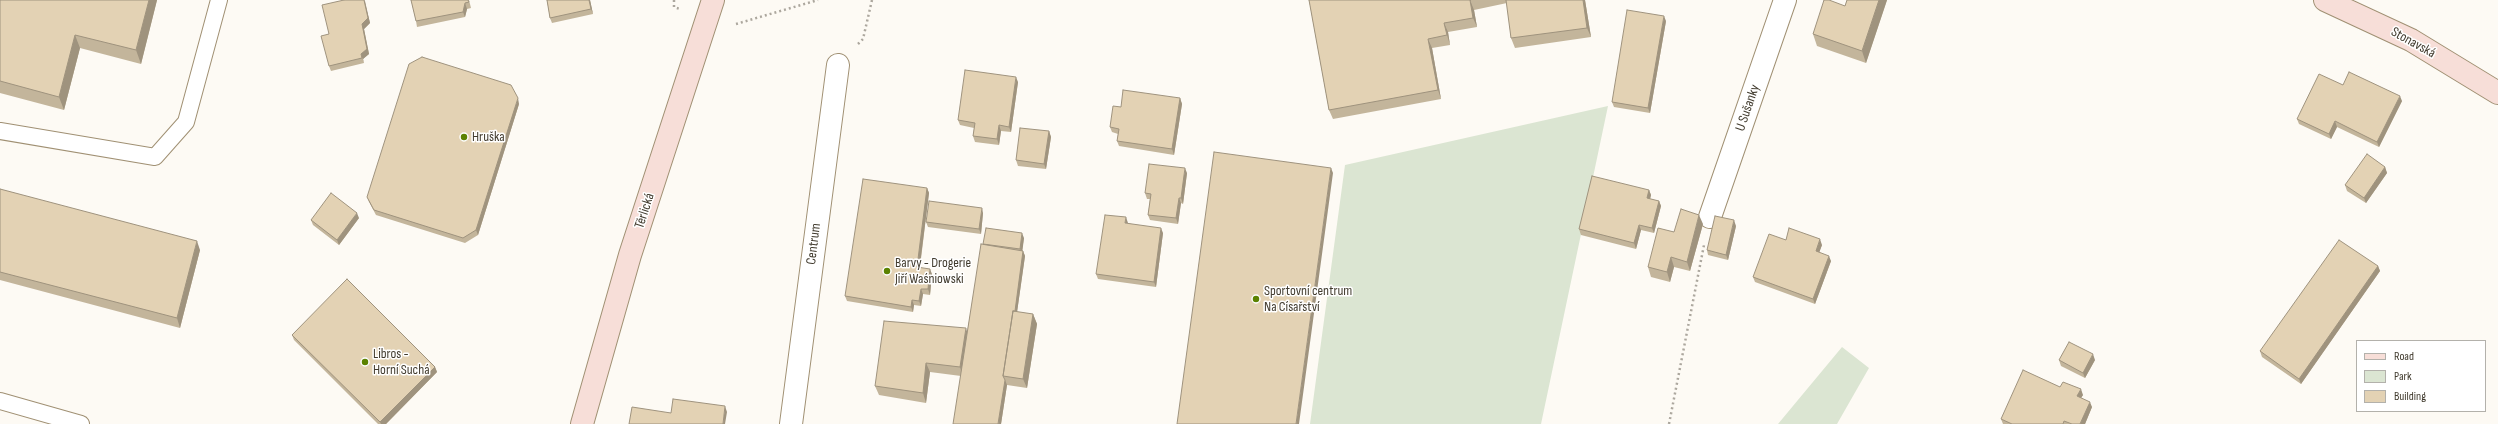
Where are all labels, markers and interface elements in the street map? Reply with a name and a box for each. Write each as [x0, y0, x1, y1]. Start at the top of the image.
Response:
street label: Stonavská [2388, 24, 2438, 62]
street label: U Sušanky [1732, 83, 1764, 133]
place label: Hruška [472, 129, 505, 145]
marker: Hruška [459, 132, 469, 142]
street label: Těrlická [631, 191, 659, 231]
street label: Centrum [803, 222, 825, 266]
place label: Barvy - Drogerie Jiří Waśniowski [895, 255, 971, 288]
marker: Barvy - Drogerie Jiří Waśniowski [882, 266, 892, 276]
place label: Sportovní centrum Na Císařství [1264, 283, 1352, 316]
marker: Sportovní centrum Na Císařství [1251, 294, 1261, 304]
legend [2356, 340, 2486, 412]
place label: Libros - Horní Suchá [373, 346, 430, 378]
text: Road [2394, 349, 2414, 364]
marker: Libros - Horní Suchá [360, 357, 370, 367]
text: Park [2394, 369, 2412, 384]
text: Building [2394, 389, 2426, 404]

